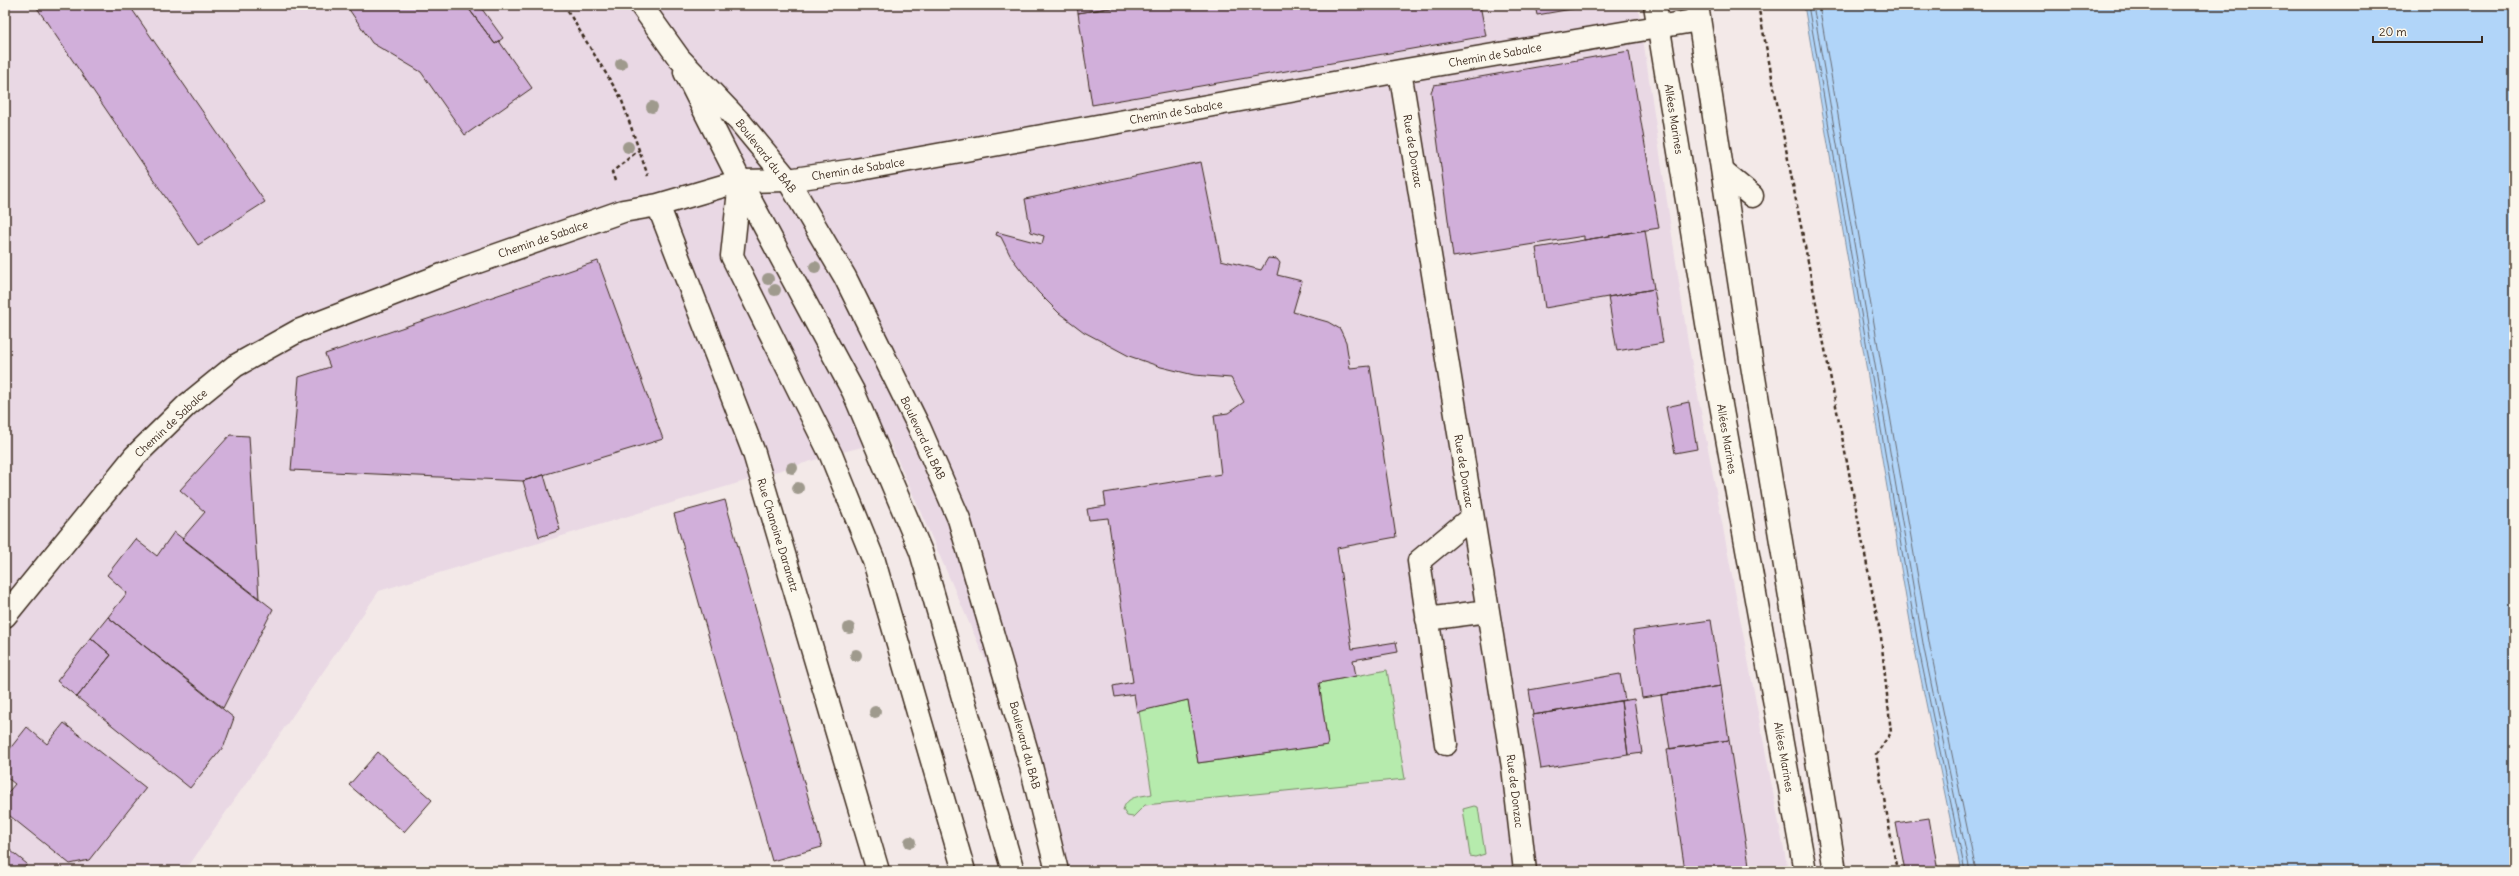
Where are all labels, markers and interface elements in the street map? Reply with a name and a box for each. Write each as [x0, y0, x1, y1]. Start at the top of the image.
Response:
scale bar [2373, 18, 2482, 44]
text: 20 m [2379, 24, 2407, 39]
street label: Chemin de Sabalce [1447, 40, 1543, 70]
street label: Allées Marines [1662, 83, 1686, 155]
street label: Chemin de Sabalce [1128, 97, 1224, 127]
street label: Rue de Donzac [1400, 113, 1426, 189]
street label: Boulevard du BAB [733, 116, 799, 196]
street label: Chemin de Sabalce [810, 155, 906, 183]
street label: Chemin de Sabalce [496, 217, 590, 261]
street label: Chemin de Sabalce [132, 386, 210, 460]
street label: Boulevard du BAB [898, 394, 948, 482]
street label: Allées Marines [1714, 403, 1740, 475]
street label: Rue de Donzac [1451, 433, 1477, 509]
street label: Rue Chanoine Daranatz [754, 477, 802, 593]
street label: Boulevard du BAB [1007, 700, 1043, 790]
street label: Allées Marines [1771, 721, 1797, 793]
street label: Rue de Donzac [1504, 753, 1527, 829]

